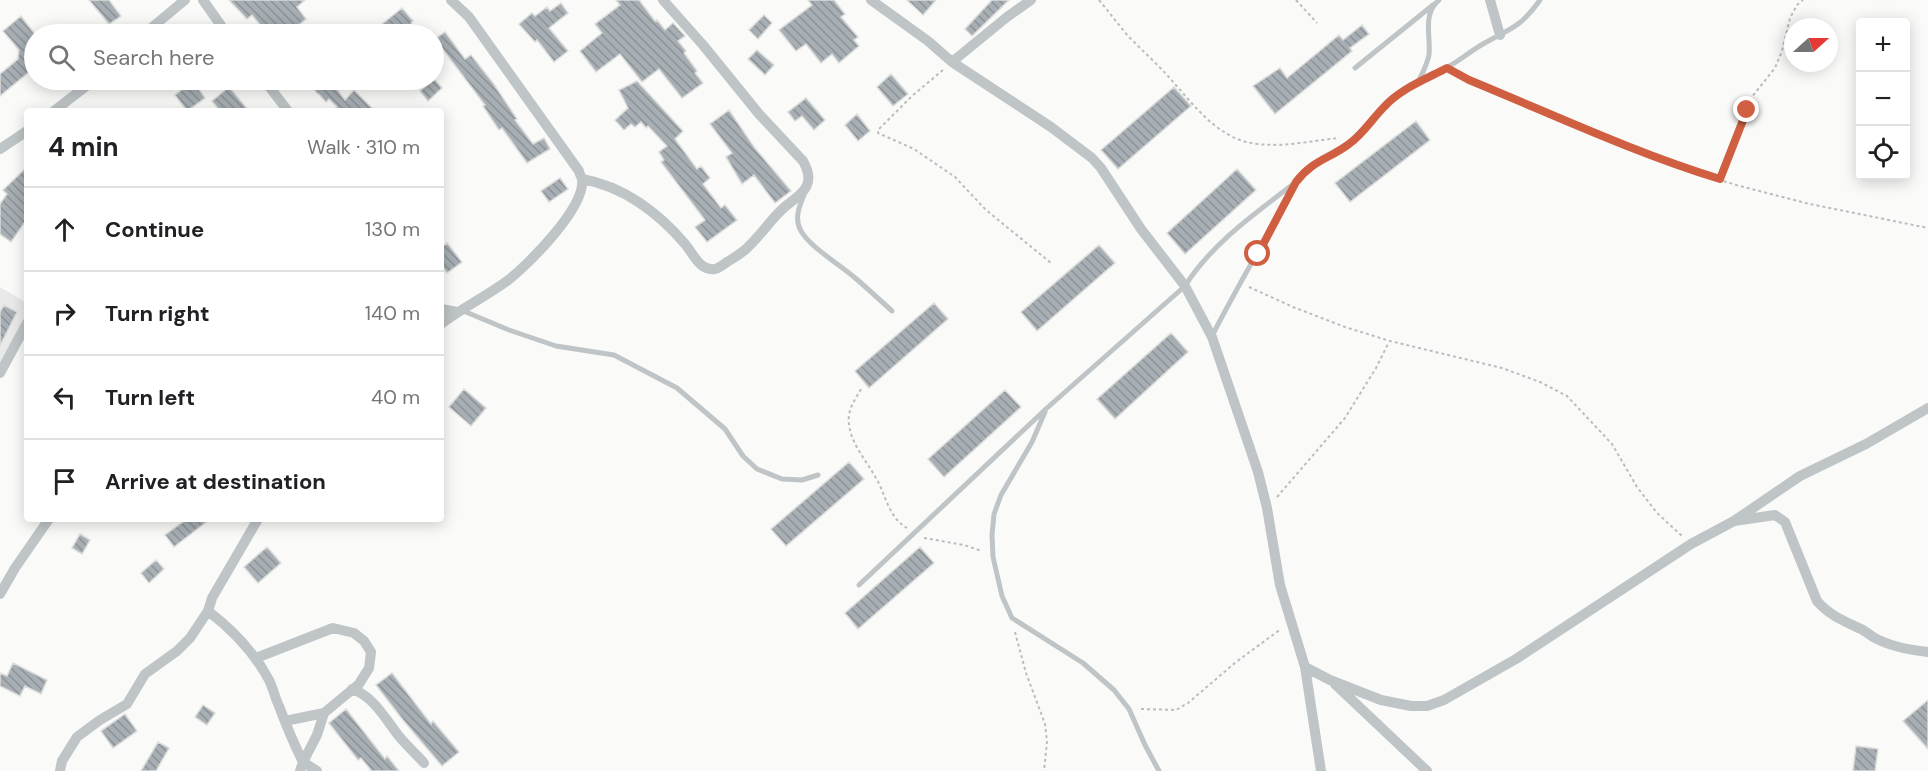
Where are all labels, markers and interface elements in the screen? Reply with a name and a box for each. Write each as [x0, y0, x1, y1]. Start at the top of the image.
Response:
north arrow [1784, 18, 1838, 72]
map controls [1856, 18, 1910, 180]
button: + [1856, 18, 1910, 72]
search box [24, 24, 444, 90]
icon: search [45, 41, 78, 74]
text: Search here [93, 43, 214, 72]
button: − [1856, 72, 1910, 126]
route end [1733, 96, 1759, 122]
button: locate [1856, 126, 1910, 180]
text: 4 min [48, 130, 119, 164]
text: Walk · 310 m [307, 134, 420, 160]
icon: ahead [48, 213, 81, 246]
text: Continue [105, 215, 204, 244]
text: 130 m [365, 216, 420, 242]
route start [1244, 240, 1270, 266]
icon: right [48, 297, 81, 330]
text: Turn right [105, 299, 210, 328]
text: 140 m [365, 300, 420, 326]
icon: left [48, 381, 81, 414]
text: Turn left [105, 383, 195, 412]
text: 40 m [371, 384, 420, 410]
icon: arrive [48, 465, 81, 498]
text: Arrive at destination [105, 467, 326, 496]

